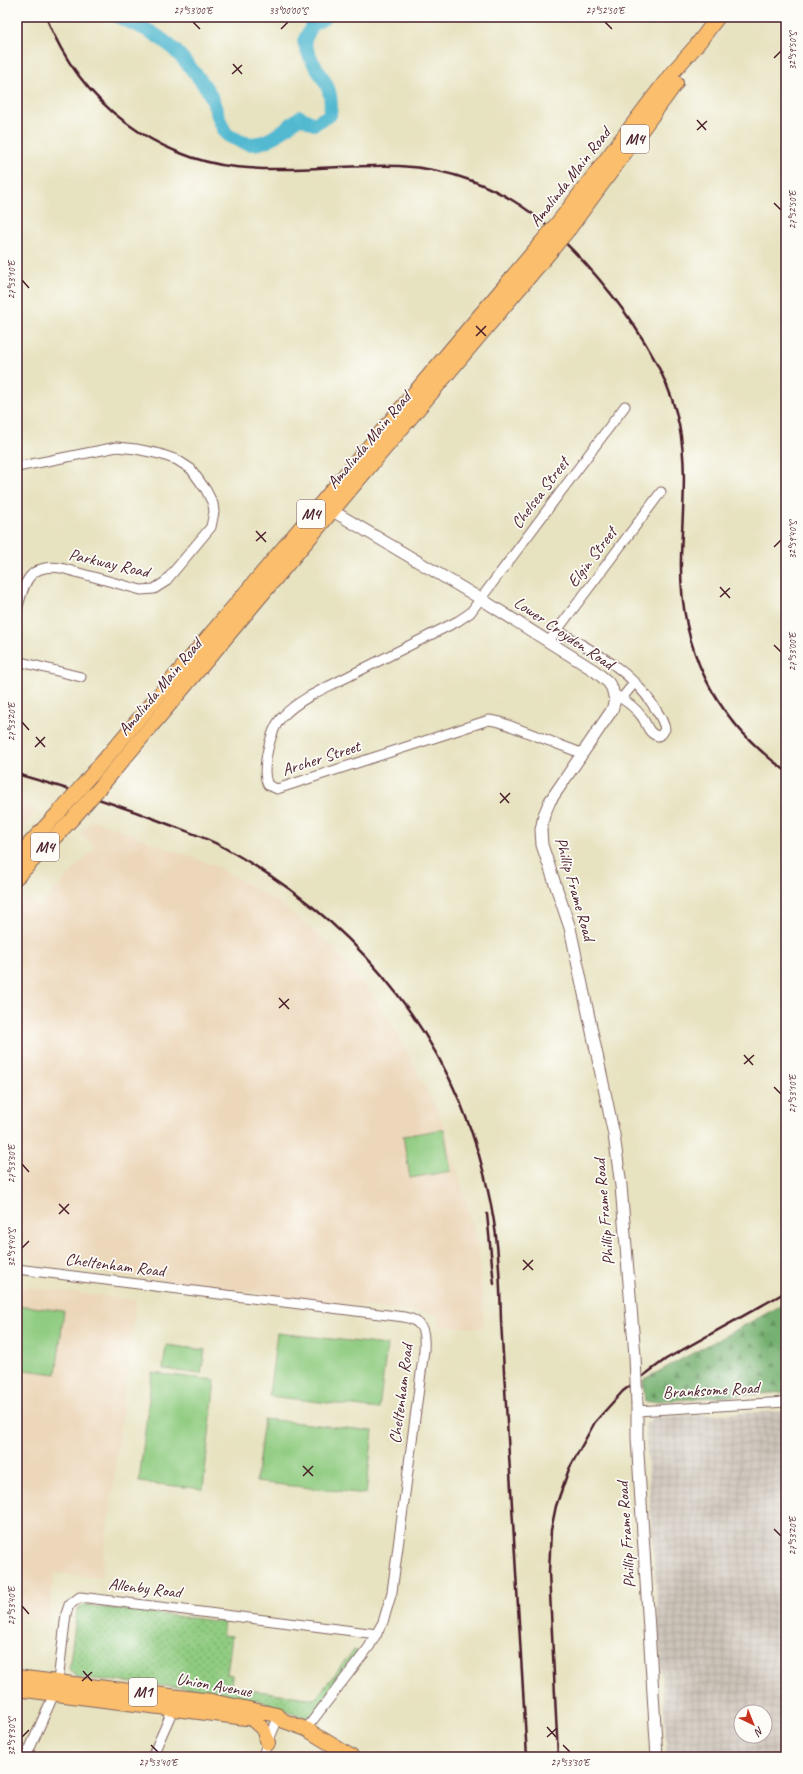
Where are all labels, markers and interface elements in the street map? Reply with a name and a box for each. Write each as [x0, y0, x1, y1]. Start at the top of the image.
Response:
text: 27°53'00"E [174, 4, 214, 17]
text: 33°00'00"S [269, 4, 309, 17]
text: 27°52'50"E [586, 4, 626, 17]
text: 32°59'50"S [786, 30, 799, 70]
street label: Amalinda Main Road [525, 121, 617, 231]
road number: M4 [621, 125, 649, 153]
text: 27°52'50"E [786, 189, 799, 229]
text: 27°53'10"E [5, 259, 18, 299]
street label: Amalinda Main Road [322, 385, 417, 493]
street label: Chelsea Street [506, 451, 575, 533]
road number: M4 [297, 500, 325, 528]
text: 32°59'40"S [786, 519, 799, 559]
street label: Elgin Street [563, 521, 623, 591]
street label: Parkway Road [67, 544, 154, 583]
street label: Lower Croyden Road [510, 592, 620, 676]
text: 27°53'00"E [786, 631, 799, 671]
street label: Amalinda Main Road [113, 632, 208, 740]
text: 27°53'20"E [5, 701, 18, 741]
street label: Archer Street [279, 735, 365, 780]
road number: M4 [31, 833, 59, 861]
street label: Phillip Frame Road [550, 835, 600, 945]
text: 27°53'10"E [786, 1073, 799, 1113]
text: 27°53'30"E [5, 1143, 18, 1183]
street label: Phillip Frame Road [589, 1156, 619, 1266]
text: 32°59'40"S [5, 1227, 18, 1267]
street label: Cheltenham Road [64, 1248, 168, 1282]
street label: Cheltenham Road [384, 1341, 418, 1445]
street label: Branksome Road [662, 1377, 762, 1403]
street label: Phillip Frame Road [612, 1479, 640, 1589]
text: 27°53'20"E [786, 1515, 799, 1555]
street label: Allenby Road [107, 1573, 185, 1603]
text: 27°53'40"E [5, 1585, 18, 1625]
street label: Union Avenue [175, 1668, 255, 1702]
road number: M1 [129, 1678, 157, 1706]
north arrow [733, 1704, 773, 1744]
text: 32°59'30"S [5, 1716, 18, 1756]
text: N [751, 1724, 767, 1740]
text: 27°53'40"E [139, 1756, 179, 1769]
text: 27°53'30"E [551, 1756, 591, 1769]

